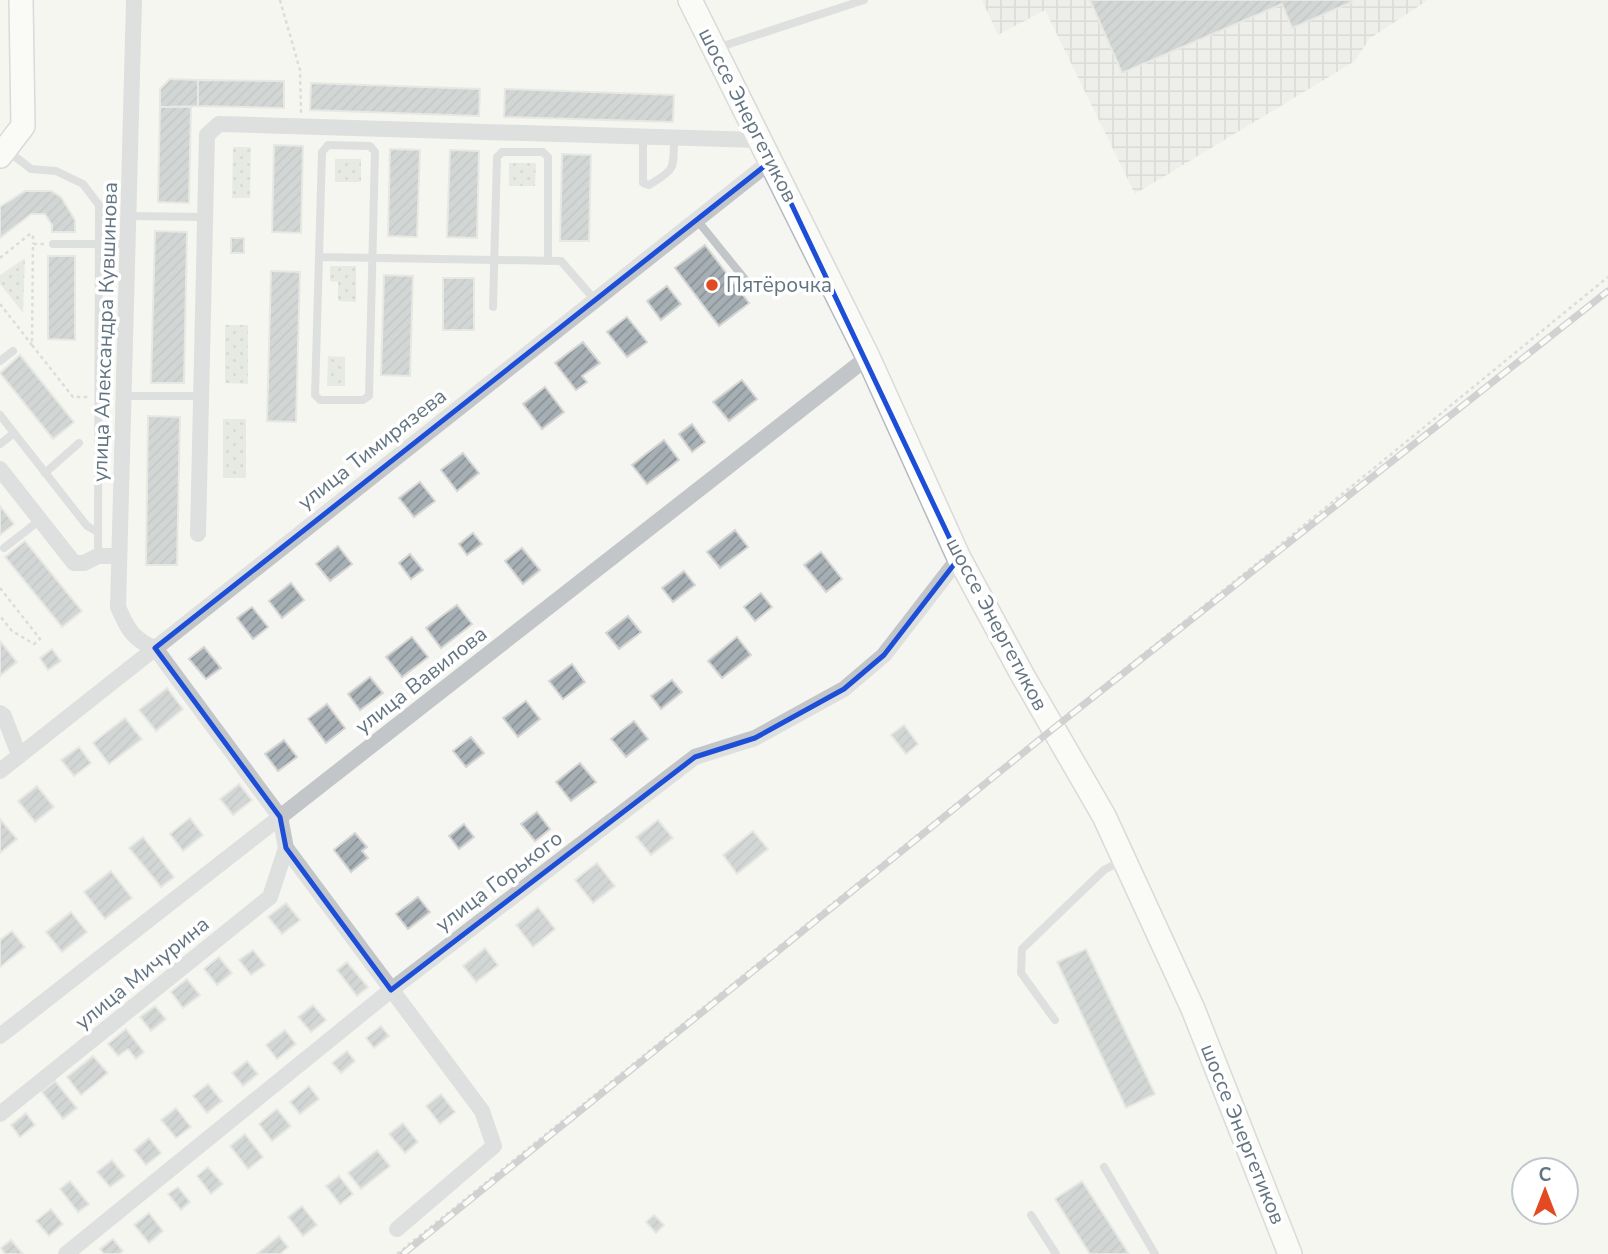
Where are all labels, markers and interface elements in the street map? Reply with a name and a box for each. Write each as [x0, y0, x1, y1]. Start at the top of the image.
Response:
street label: шоссе Энергетиков [692, 23, 804, 207]
street label: улица Александра Кувшинова [86, 181, 124, 483]
place label: Пятёрочка [726, 271, 832, 299]
marker: Пятёрочка [704, 277, 720, 293]
street label: улица Тимирязева [292, 382, 452, 516]
street label: шоссе Энергетиков [940, 533, 1054, 715]
street label: улица Вавилова [349, 620, 493, 740]
street label: улица Горького [430, 824, 568, 938]
street label: улица Мичурина [69, 910, 215, 1036]
street label: шоссе Энергетиков [1194, 1040, 1292, 1228]
north arrow [1510, 1156, 1580, 1226]
text: С [1539, 1162, 1552, 1188]

